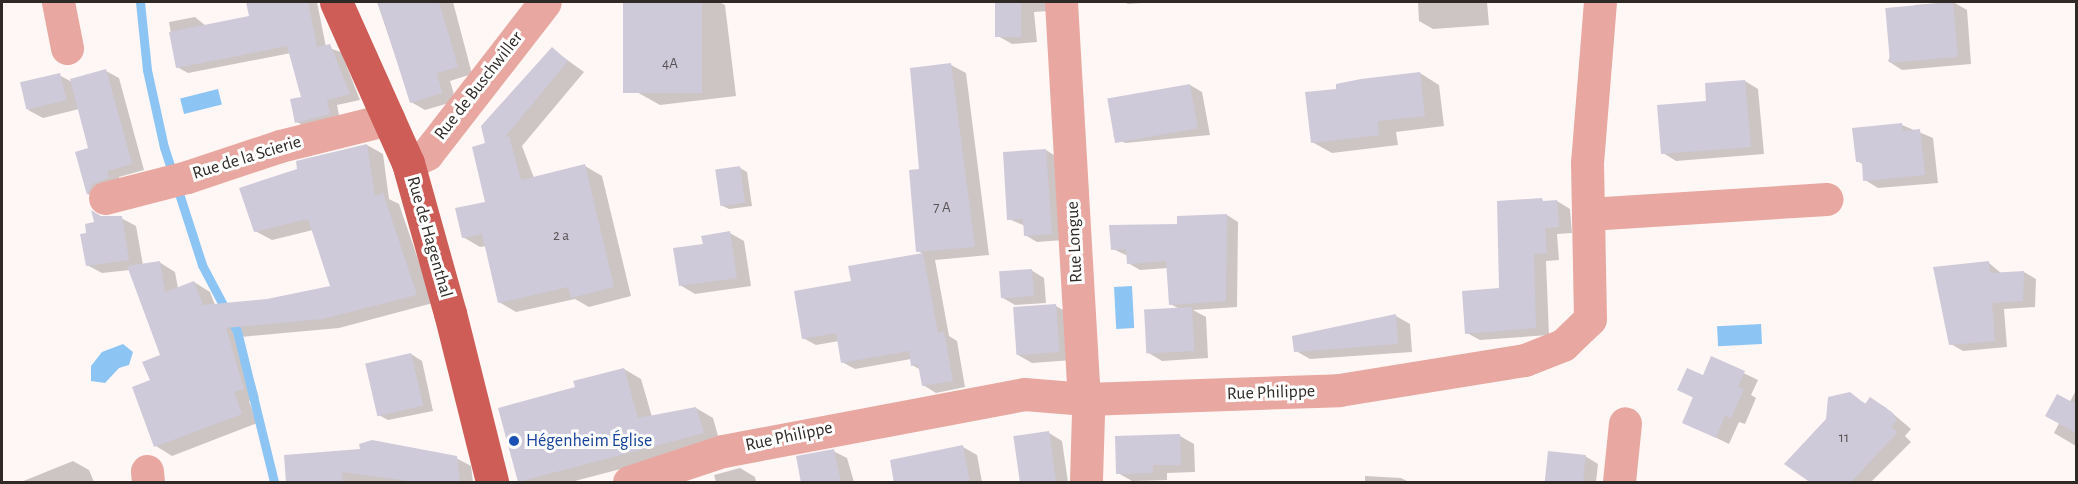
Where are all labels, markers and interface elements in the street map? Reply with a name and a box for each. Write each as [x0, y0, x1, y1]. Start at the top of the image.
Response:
street label: Rue de Buschwiller [430, 28, 528, 144]
house number: 4A [662, 55, 678, 73]
street label: Rue de la Scierie [190, 131, 304, 185]
street label: Rue de Hagenthal [401, 174, 457, 300]
house number: 7 A [933, 199, 951, 217]
street label: Rue Longue [1062, 201, 1088, 283]
house number: 2 a [553, 227, 569, 245]
street label: Rue Philippe [1226, 381, 1316, 405]
street label: Rue Philippe [743, 417, 835, 457]
house number: 11 [1839, 429, 1849, 447]
place label: Hégenheim Église [526, 430, 652, 452]
marker: Hégenheim Église [507, 434, 521, 448]

